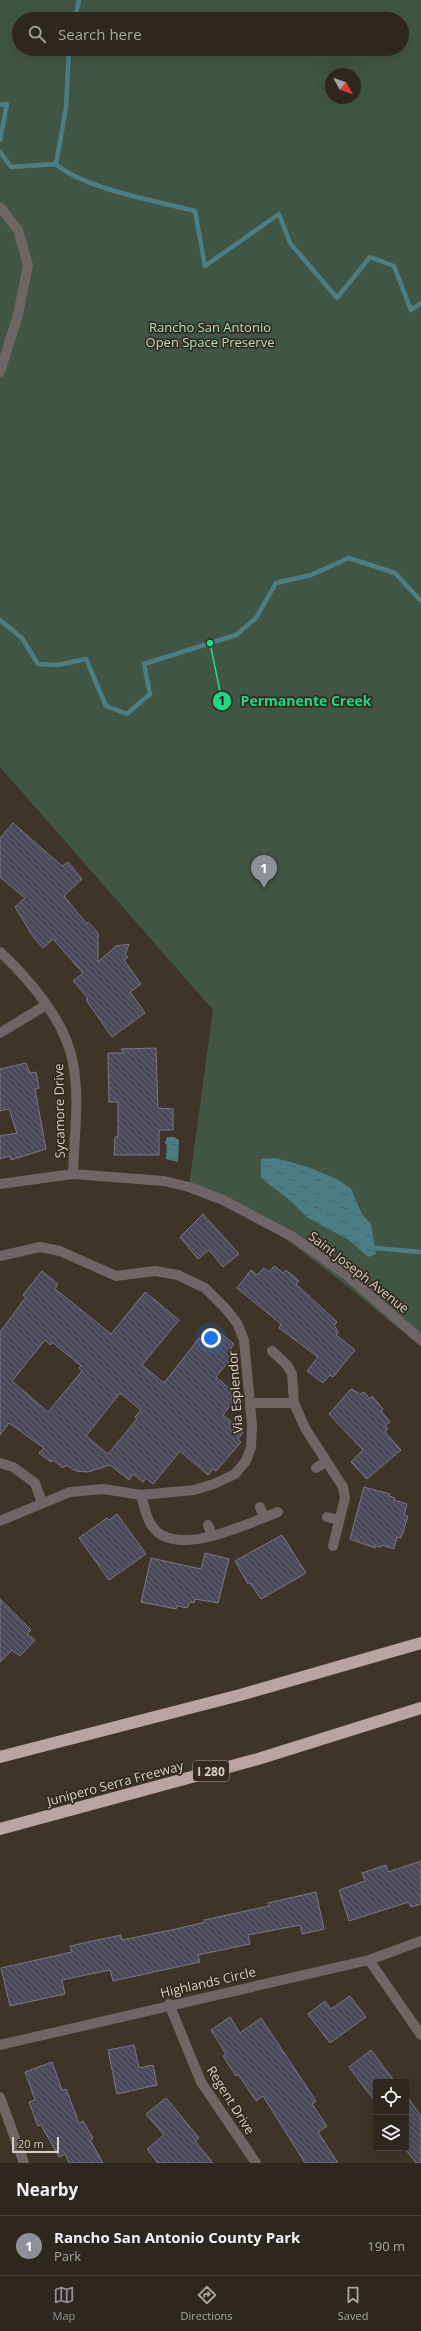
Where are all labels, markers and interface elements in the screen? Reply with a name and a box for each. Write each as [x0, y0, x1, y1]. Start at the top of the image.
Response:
search box [12, 12, 409, 56]
icon: search [26, 23, 48, 45]
text: Search here [58, 24, 142, 44]
north arrow [325, 68, 361, 104]
park label: Rancho San Antonio Open Space Preserve [146, 318, 274, 351]
callout: Permanente Creek [212, 688, 379, 714]
text: Permanente Creek [241, 691, 372, 710]
text: 1 [219, 692, 225, 709]
pin: 1 [251, 855, 277, 888]
street label: Sycamore Drive [49, 1063, 69, 1159]
street label: Saint Joseph Avenue [305, 1227, 413, 1317]
your location [201, 1328, 221, 1348]
street label: Via Esplendor [223, 1349, 247, 1434]
street label: Junipero Serra Freeway [43, 1756, 186, 1810]
road number: I 280 [193, 1761, 229, 1781]
street label: Highlands Circle [158, 1962, 258, 2002]
street label: Regent Drive [203, 2062, 259, 2138]
map controls [373, 2079, 409, 2151]
button: locate [373, 2079, 409, 2115]
button: layers [373, 2115, 409, 2151]
scale bar [12, 2135, 59, 2154]
text: 20 m [18, 2136, 44, 2151]
text: Nearby [16, 2178, 78, 2201]
text: Rancho San Antonio County Park [54, 2227, 300, 2247]
text: 1 [25, 2237, 33, 2255]
text: 190 m [367, 2237, 405, 2255]
text: Park [54, 2247, 81, 2265]
tab: Map [53, 2284, 75, 2323]
tab: Directions [181, 2284, 233, 2323]
tab: Saved [338, 2284, 368, 2323]

